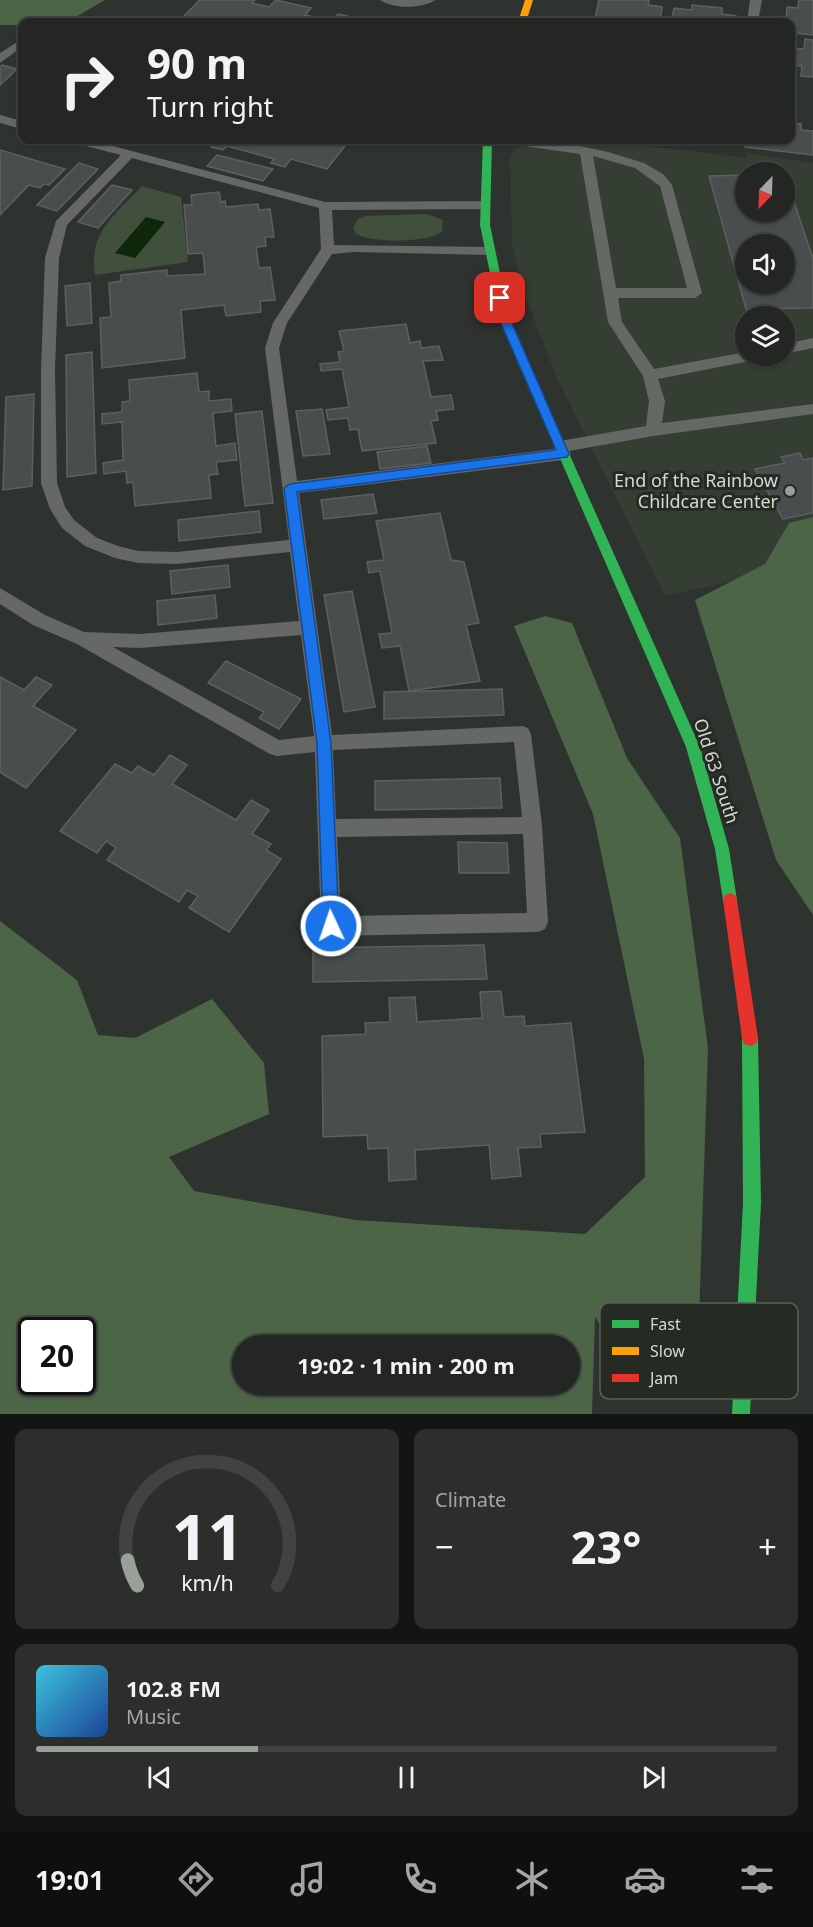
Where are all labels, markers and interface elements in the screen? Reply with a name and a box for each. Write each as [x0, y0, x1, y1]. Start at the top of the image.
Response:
text: 90 m [147, 34, 247, 91]
icon: right [48, 42, 126, 120]
text: Turn right [147, 88, 273, 125]
north arrow [735, 162, 795, 222]
map controls [735, 162, 795, 366]
button: sound [735, 234, 795, 294]
pin [474, 272, 525, 323]
icon: arrive [483, 281, 516, 314]
button: layers [735, 306, 795, 366]
place label: End of the Rainbow Childcare Center [614, 468, 779, 513]
marker: End of the Rainbow Childcare Center [783, 484, 797, 498]
street label: Old 63 South [689, 715, 745, 826]
position arrow [299, 894, 363, 958]
legend [600, 1303, 798, 1399]
text: Fast [650, 1313, 681, 1335]
speed limit sign: 20 [18, 1317, 96, 1395]
text: Slow [650, 1340, 685, 1362]
text: 19:02 · 1 min · 200 m [297, 1350, 515, 1380]
text: Jam [648, 1367, 678, 1389]
text: Climate [435, 1486, 506, 1513]
text: 11 [171, 1493, 243, 1578]
text: 23° [571, 1516, 641, 1577]
text: − [435, 1524, 454, 1569]
text: + [758, 1524, 777, 1569]
text: km/h [181, 1568, 233, 1597]
text: 102.8 FM [126, 1673, 221, 1703]
text: Music [126, 1703, 181, 1730]
icon: previous [143, 1761, 176, 1794]
icon: pause [390, 1761, 423, 1794]
icon: next [637, 1761, 670, 1794]
icon: directions [175, 1858, 217, 1900]
icon: music [287, 1858, 329, 1900]
icon: phone [399, 1858, 441, 1900]
icon: climate [511, 1858, 553, 1900]
icon: car [624, 1858, 666, 1900]
icon: filters [736, 1858, 778, 1900]
text: 19:01 [35, 1861, 104, 1898]

